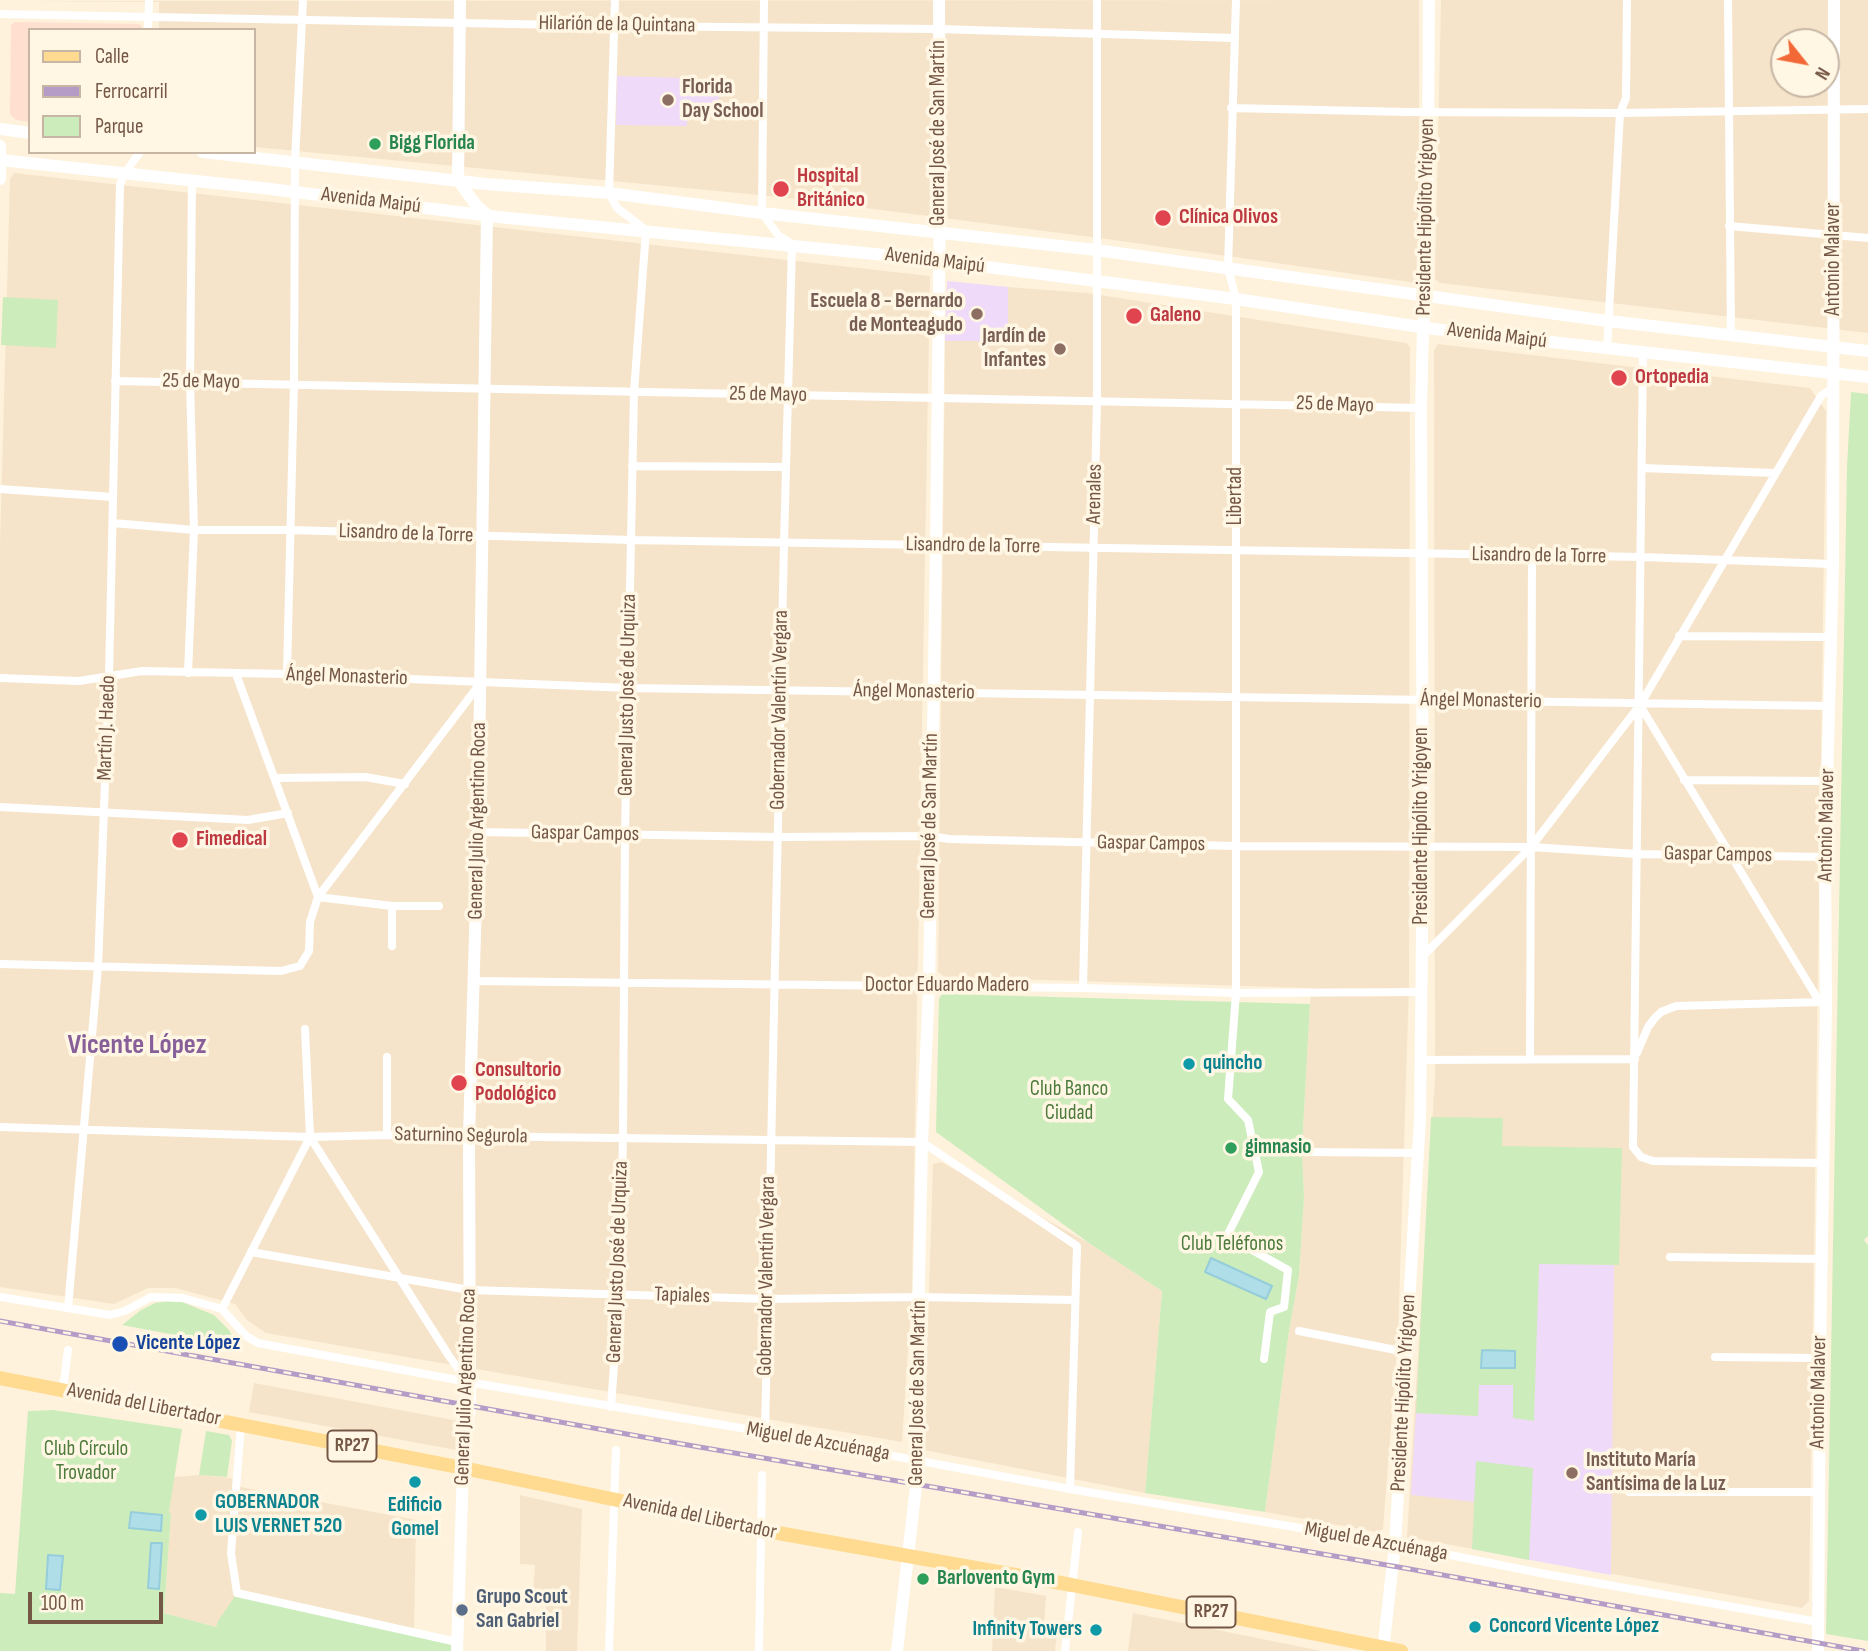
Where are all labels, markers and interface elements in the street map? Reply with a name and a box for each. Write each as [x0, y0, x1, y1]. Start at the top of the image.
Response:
street label: Hilarión de la Quintana [538, 11, 696, 39]
legend [28, 28, 256, 154]
north arrow [1770, 28, 1840, 98]
street label: General José de San Martín [926, 40, 952, 226]
text: Calle [95, 44, 129, 69]
text: N [1809, 63, 1834, 83]
place label: Florida Day School [682, 75, 763, 125]
text: Ferrocarril [95, 79, 168, 104]
marker: Florida Day School [660, 92, 676, 108]
text: Parque [95, 114, 143, 139]
street label: Presidente Hipólito Yrigoyen [1412, 118, 1440, 316]
place label: Bigg Florida [389, 131, 475, 157]
marker: Bigg Florida [367, 136, 383, 152]
place label: Hospital Británico [797, 164, 865, 214]
marker: Hospital Británico [771, 179, 791, 199]
street label: Avenida Maipú [320, 182, 422, 220]
street label: Antonio Malaver [1821, 202, 1847, 316]
place label: Clínica Olivos [1179, 205, 1278, 231]
marker: Clínica Olivos [1153, 208, 1173, 228]
street label: Avenida Maipú [884, 242, 986, 280]
place label: Escuela 8 - Bernardo de Monteagudo [810, 289, 963, 339]
place label: Galeno [1150, 303, 1201, 329]
marker: Escuela 8 - Bernardo de Monteagudo [969, 306, 985, 322]
marker: Galeno [1124, 306, 1144, 326]
street label: Avenida Maipú [1446, 317, 1548, 355]
place label: Jardín de Infantes [982, 324, 1046, 374]
marker: Jardín de Infantes [1052, 341, 1068, 357]
place label: Ortopedia [1635, 365, 1709, 391]
marker: Ortopedia [1609, 368, 1629, 388]
street label: 25 de Mayo [162, 369, 240, 395]
street label: 25 de Mayo [729, 382, 807, 408]
street label: 25 de Mayo [1296, 391, 1374, 419]
street label: Arenales [1082, 464, 1108, 524]
street label: Libertad [1223, 467, 1249, 525]
street label: Lisandro de la Torre [338, 519, 474, 549]
street label: Lisandro de la Torre [905, 532, 1041, 560]
street label: Lisandro de la Torre [1471, 542, 1607, 570]
street label: General Justo José de Urquiza [614, 594, 642, 796]
street label: Gobernador Valentín Vergara [766, 610, 794, 810]
street label: Ángel Monasterio [286, 662, 408, 692]
street label: Martín J. Haedo [93, 675, 121, 781]
street label: Ángel Monasterio [853, 678, 975, 706]
street label: Ángel Monasterio [1420, 687, 1542, 715]
street label: General Julio Argentino Roca [464, 722, 492, 920]
street label: Presidente Hipólito Yrigoyen [1409, 727, 1435, 925]
street label: General José de San Martín [916, 733, 944, 919]
street label: Antonio Malaver [1813, 768, 1841, 882]
street label: Gaspar Campos [531, 820, 639, 848]
place label: Fimedical [196, 827, 267, 853]
marker: Fimedical [170, 830, 190, 850]
street label: Gaspar Campos [1097, 830, 1205, 858]
street label: Gaspar Campos [1664, 841, 1772, 869]
street label: Doctor Eduardo Madero [865, 973, 1029, 999]
district label: Vicente López [67, 1029, 207, 1063]
place label: quincho [1203, 1051, 1262, 1077]
marker: quincho [1181, 1056, 1197, 1072]
place label: Consultorio Podológico [475, 1058, 562, 1108]
marker: Consultorio Podológico [449, 1073, 469, 1093]
park label: Club Banco Ciudad [1030, 1077, 1108, 1127]
street label: Saturnino Segurola [394, 1122, 528, 1150]
place label: gimnasio [1245, 1135, 1311, 1161]
marker: gimnasio [1223, 1140, 1239, 1156]
street label: General Justo José de Urquiza [602, 1160, 634, 1364]
street label: Gobernador Valentín Vergara [753, 1176, 781, 1376]
park label: Club Teléfonos [1181, 1232, 1283, 1258]
street label: Tapiales [654, 1282, 710, 1310]
street label: General Julio Argentino Roca [450, 1288, 482, 1486]
street label: Presidente Hipólito Yrigoyen [1386, 1294, 1422, 1492]
street label: General José de San Martín [904, 1300, 932, 1486]
place label: Vicente López [136, 1331, 240, 1357]
marker: Vicente López [110, 1334, 130, 1354]
street label: Antonio Malaver [1805, 1335, 1833, 1449]
street label: Avenida del Libertador [65, 1378, 223, 1432]
street label: Miguel de Azcuénaga [744, 1417, 892, 1467]
road number: RP27 [328, 1430, 376, 1462]
park label: Club Círculo Trovador [44, 1437, 128, 1487]
place label: Instituto María Santísima de la Luz [1586, 1448, 1726, 1498]
marker: Instituto María Santísima de la Luz [1564, 1465, 1580, 1481]
marker: Edificio Gomel [407, 1474, 423, 1490]
street label: Avenida del Libertador [621, 1488, 779, 1546]
place label: GOBERNADOR LUIS VERNET 520 [215, 1490, 342, 1540]
place label: Edificio Gomel [388, 1493, 442, 1543]
marker: GOBERNADOR LUIS VERNET 520 [193, 1507, 209, 1523]
street label: Miguel de Azcuénaga [1302, 1517, 1450, 1567]
place label: Barlovento Gym [937, 1566, 1055, 1592]
marker: Barlovento Gym [915, 1571, 931, 1587]
scale bar [32, 1578, 166, 1622]
place label: Grupo Scout San Gabriel [476, 1585, 568, 1635]
text: 100 m [41, 1591, 84, 1616]
road number: RP27 [1186, 1596, 1236, 1628]
marker: Grupo Scout San Gabriel [454, 1602, 470, 1618]
place label: Concord Vicente López [1489, 1614, 1659, 1640]
place label: Infinity Towers [973, 1617, 1082, 1643]
marker: Concord Vicente López [1467, 1619, 1483, 1635]
marker: Infinity Towers [1088, 1622, 1104, 1638]

